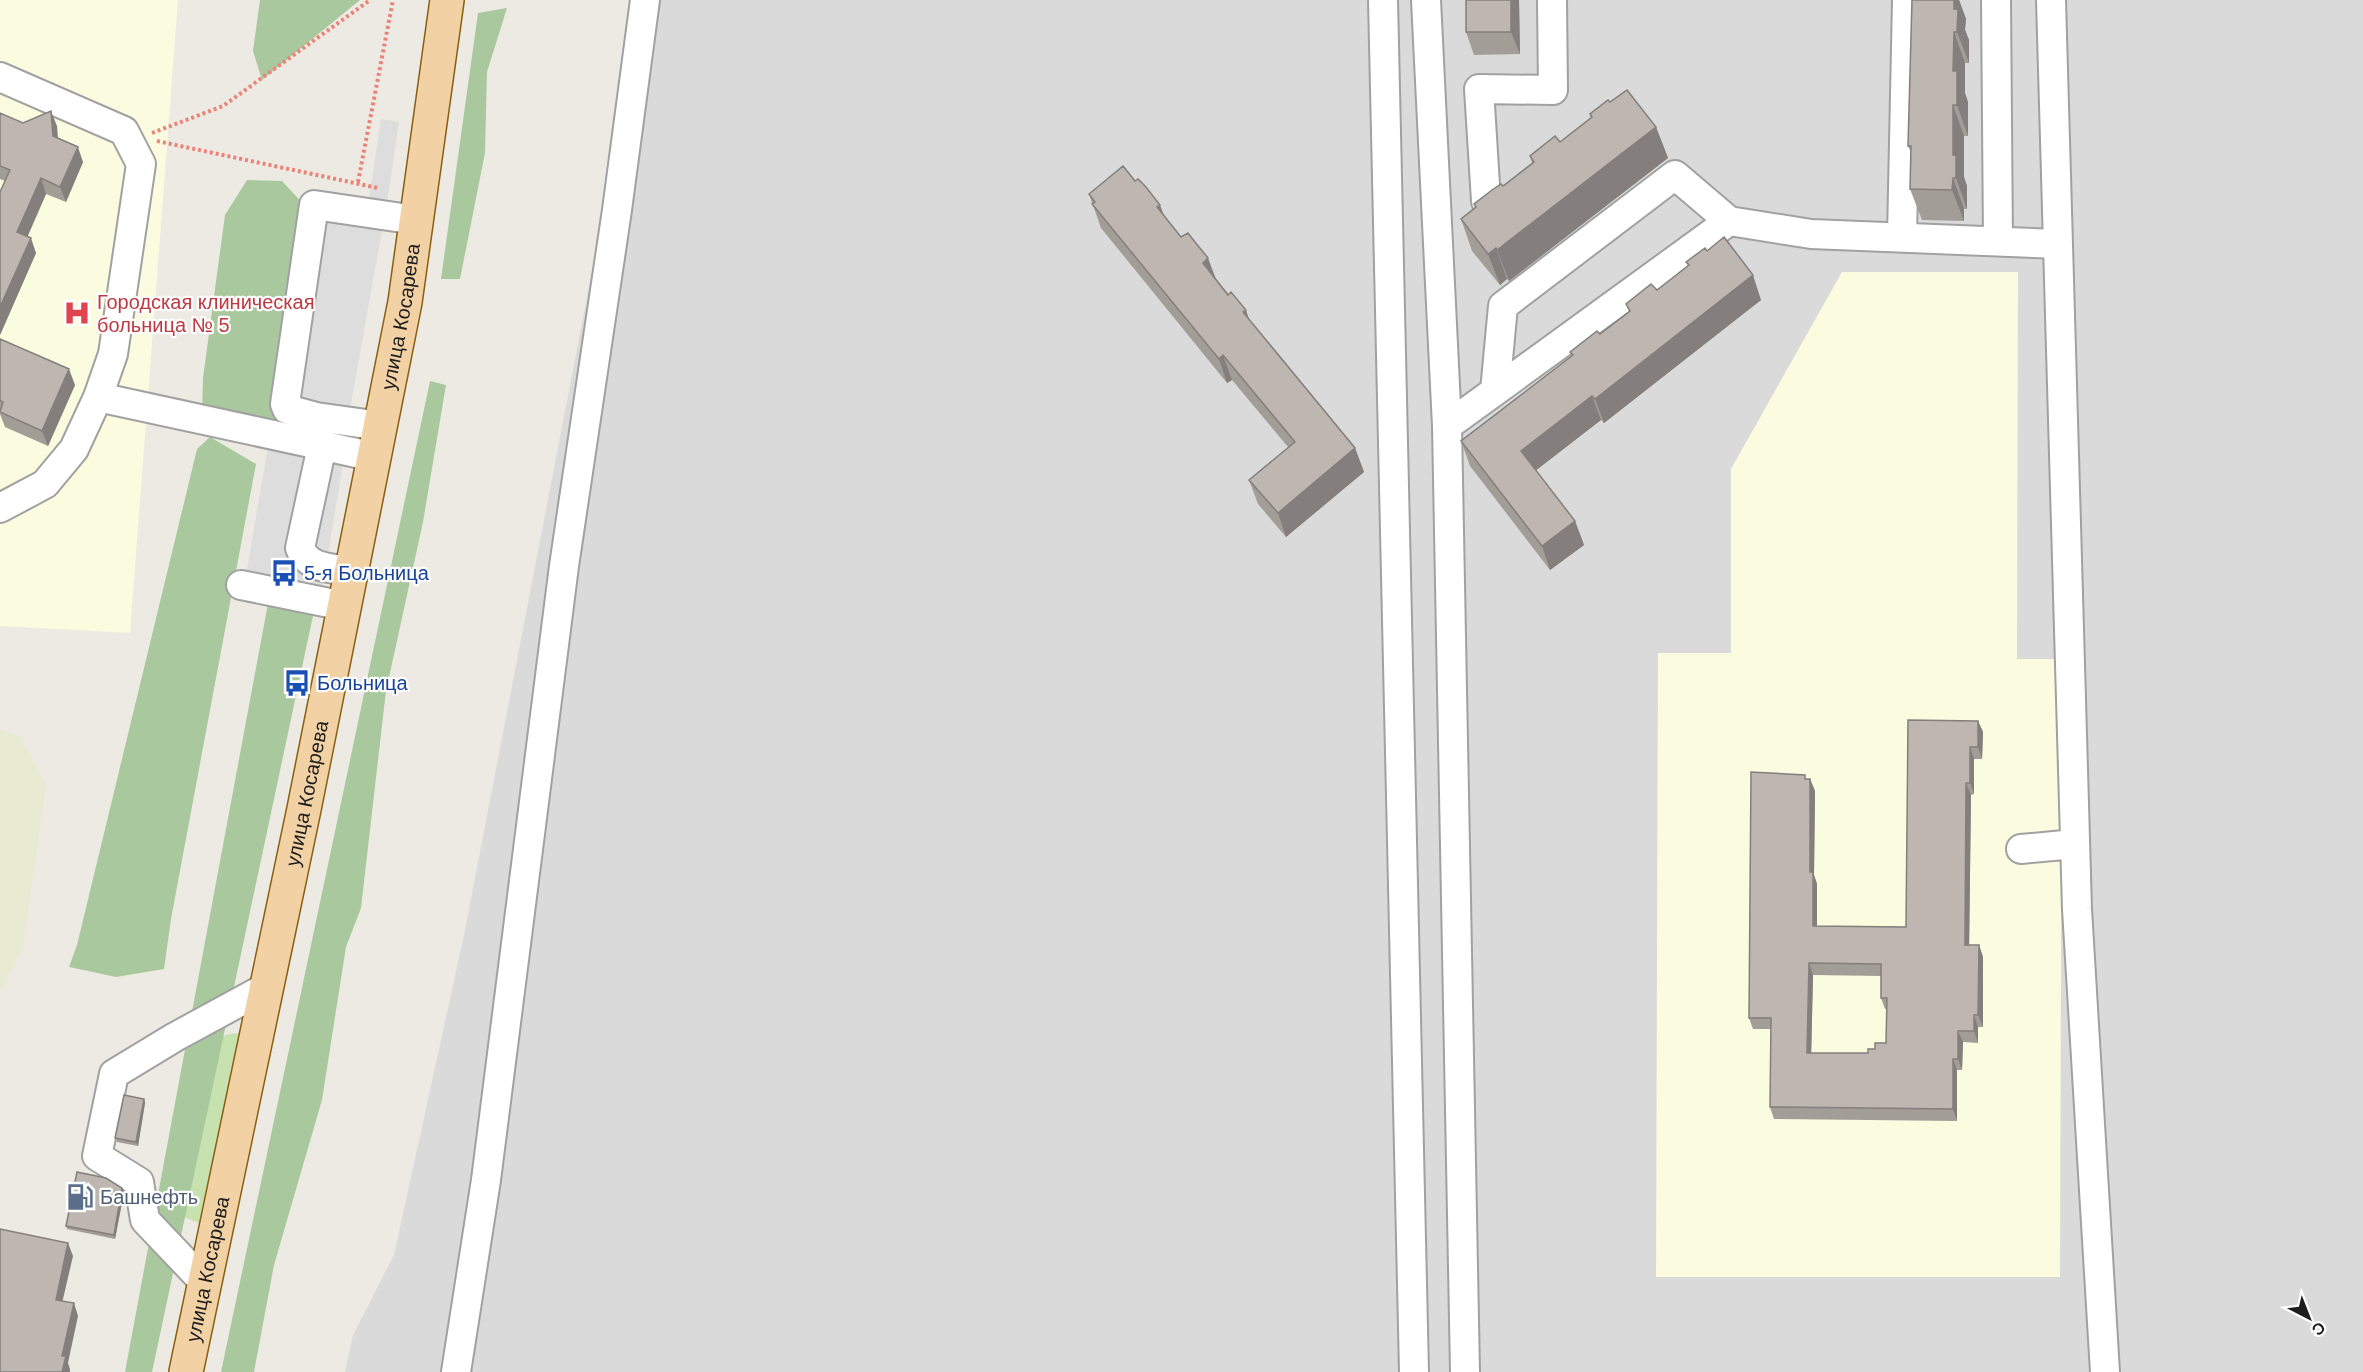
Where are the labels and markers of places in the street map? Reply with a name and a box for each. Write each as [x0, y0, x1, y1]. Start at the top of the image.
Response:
place label: Городская клиническая больница № 5 [97, 291, 315, 336]
hospital icon: Городская клиническая больница № 5 [62, 298, 92, 328]
bus stop icon: 5-я Больница [269, 558, 299, 588]
place label: 5-я Больница [304, 562, 430, 584]
bus stop icon: Больница [282, 668, 312, 698]
place label: Больница [317, 672, 409, 694]
fuel station icon: Башнефть [65, 1182, 95, 1212]
place label: Башнефть [100, 1186, 198, 1208]

